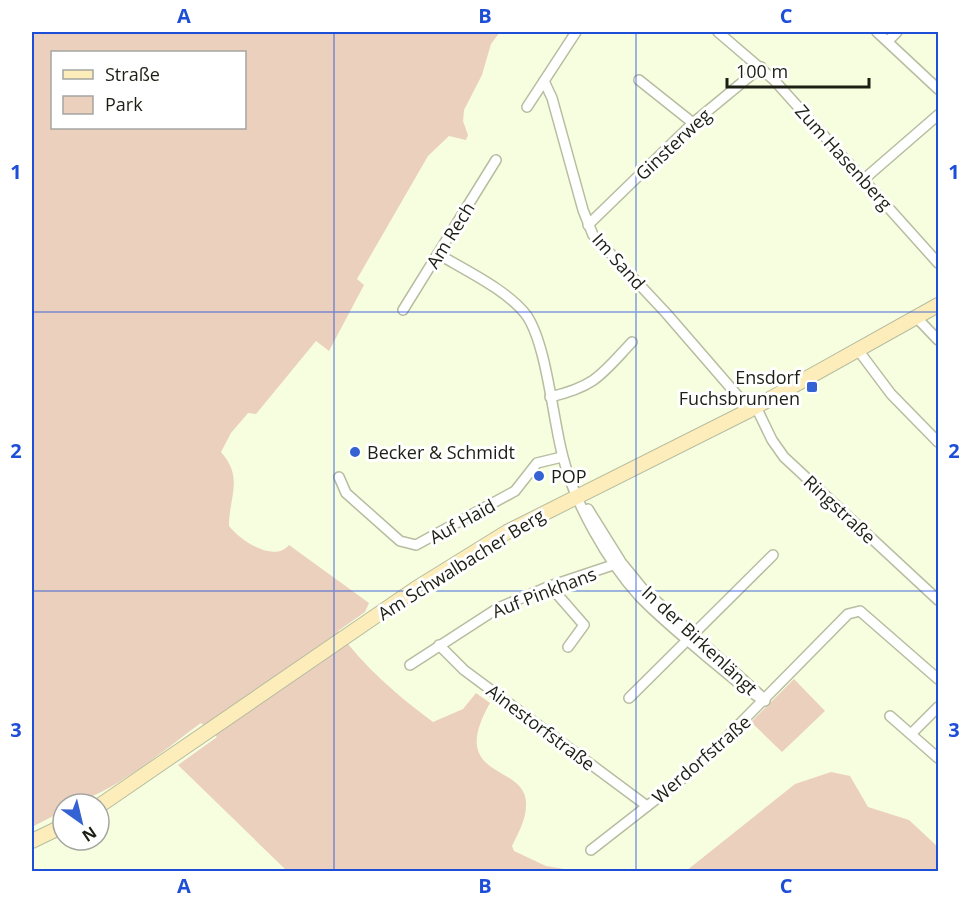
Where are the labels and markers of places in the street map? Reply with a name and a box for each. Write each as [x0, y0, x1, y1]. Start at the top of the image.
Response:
place label: Ensdorf Fuchsbrunnen [679, 365, 801, 410]
marker: Ensdorf Fuchsbrunnen [805, 380, 819, 394]
place label: Becker & Schmidt [367, 440, 515, 464]
marker: Becker & Schmidt [348, 445, 362, 459]
place label: POP [551, 464, 587, 488]
marker: POP [532, 469, 546, 483]

